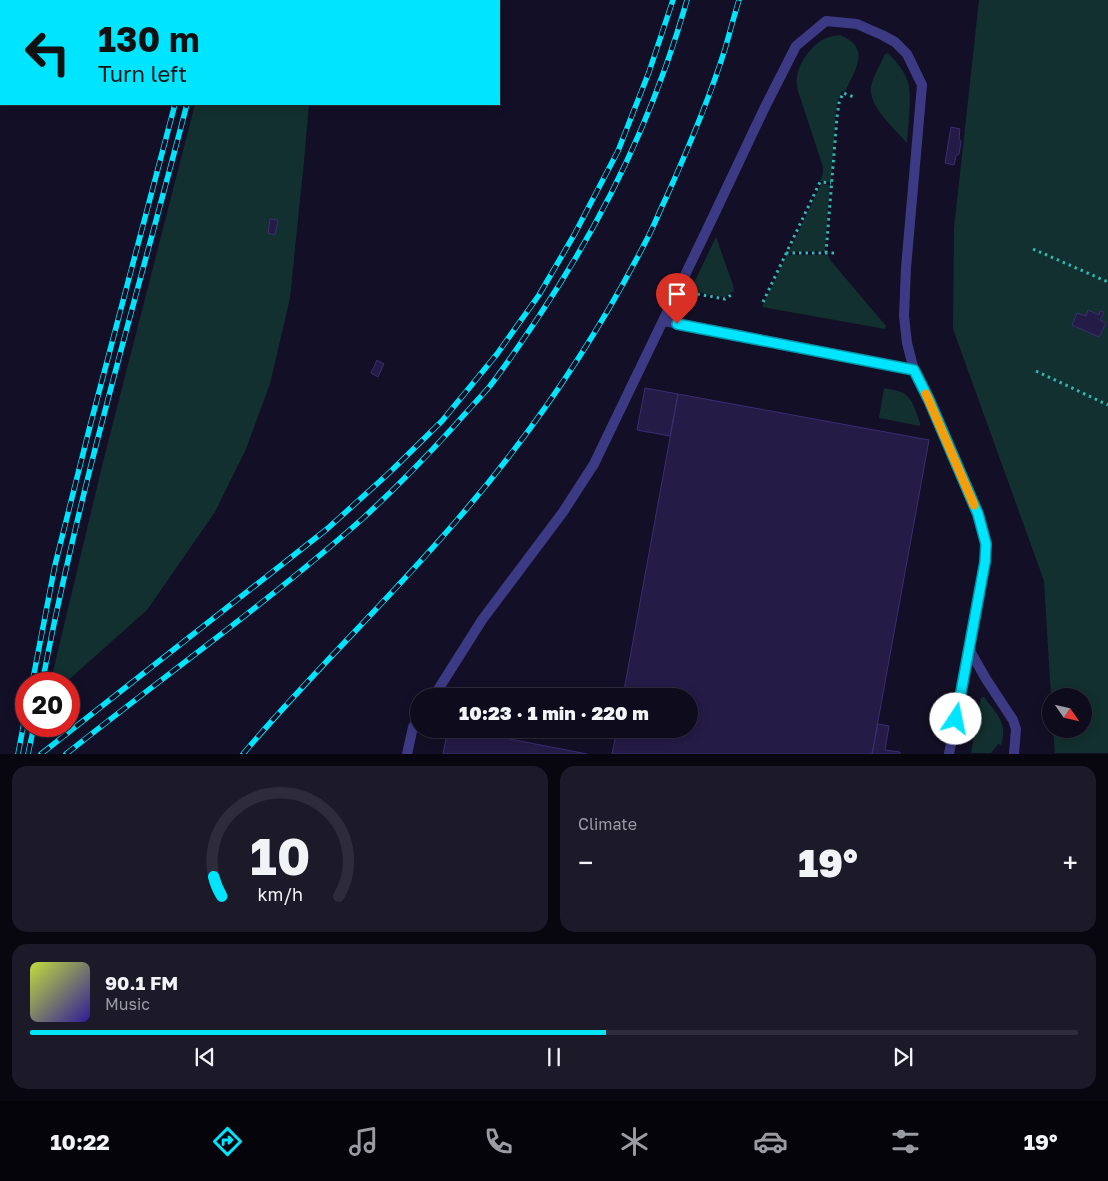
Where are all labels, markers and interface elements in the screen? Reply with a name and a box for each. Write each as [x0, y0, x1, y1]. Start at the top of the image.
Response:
text: 130 m [98, 18, 200, 60]
icon: left [15, 20, 80, 85]
text: Turn left [98, 60, 187, 87]
pin [656, 273, 698, 324]
icon: arrive [663, 280, 691, 308]
speed limit sign: 20 [15, 672, 80, 737]
north arrow [1042, 688, 1092, 738]
map controls [1042, 688, 1092, 738]
position arrow [929, 692, 981, 744]
text: 10:23 · 1 min · 220 m [459, 701, 649, 724]
text: Climate [578, 814, 637, 834]
text: 10 [250, 824, 310, 886]
text: 19° [798, 840, 858, 885]
text: − [578, 846, 593, 879]
text: + [1063, 846, 1078, 879]
text: km/h [257, 883, 303, 905]
text: 90.1 FM [105, 971, 178, 994]
text: Music [105, 994, 150, 1014]
icon: previous [191, 1043, 219, 1071]
icon: pause [540, 1043, 568, 1071]
icon: next [889, 1043, 917, 1071]
icon: directions [210, 1124, 245, 1159]
icon: music [346, 1124, 381, 1159]
icon: phone [481, 1124, 516, 1159]
icon: climate [617, 1124, 652, 1159]
icon: car [753, 1124, 788, 1159]
icon: filters [888, 1124, 923, 1159]
text: 10:22 [50, 1128, 110, 1155]
text: 19° [1024, 1128, 1058, 1155]

